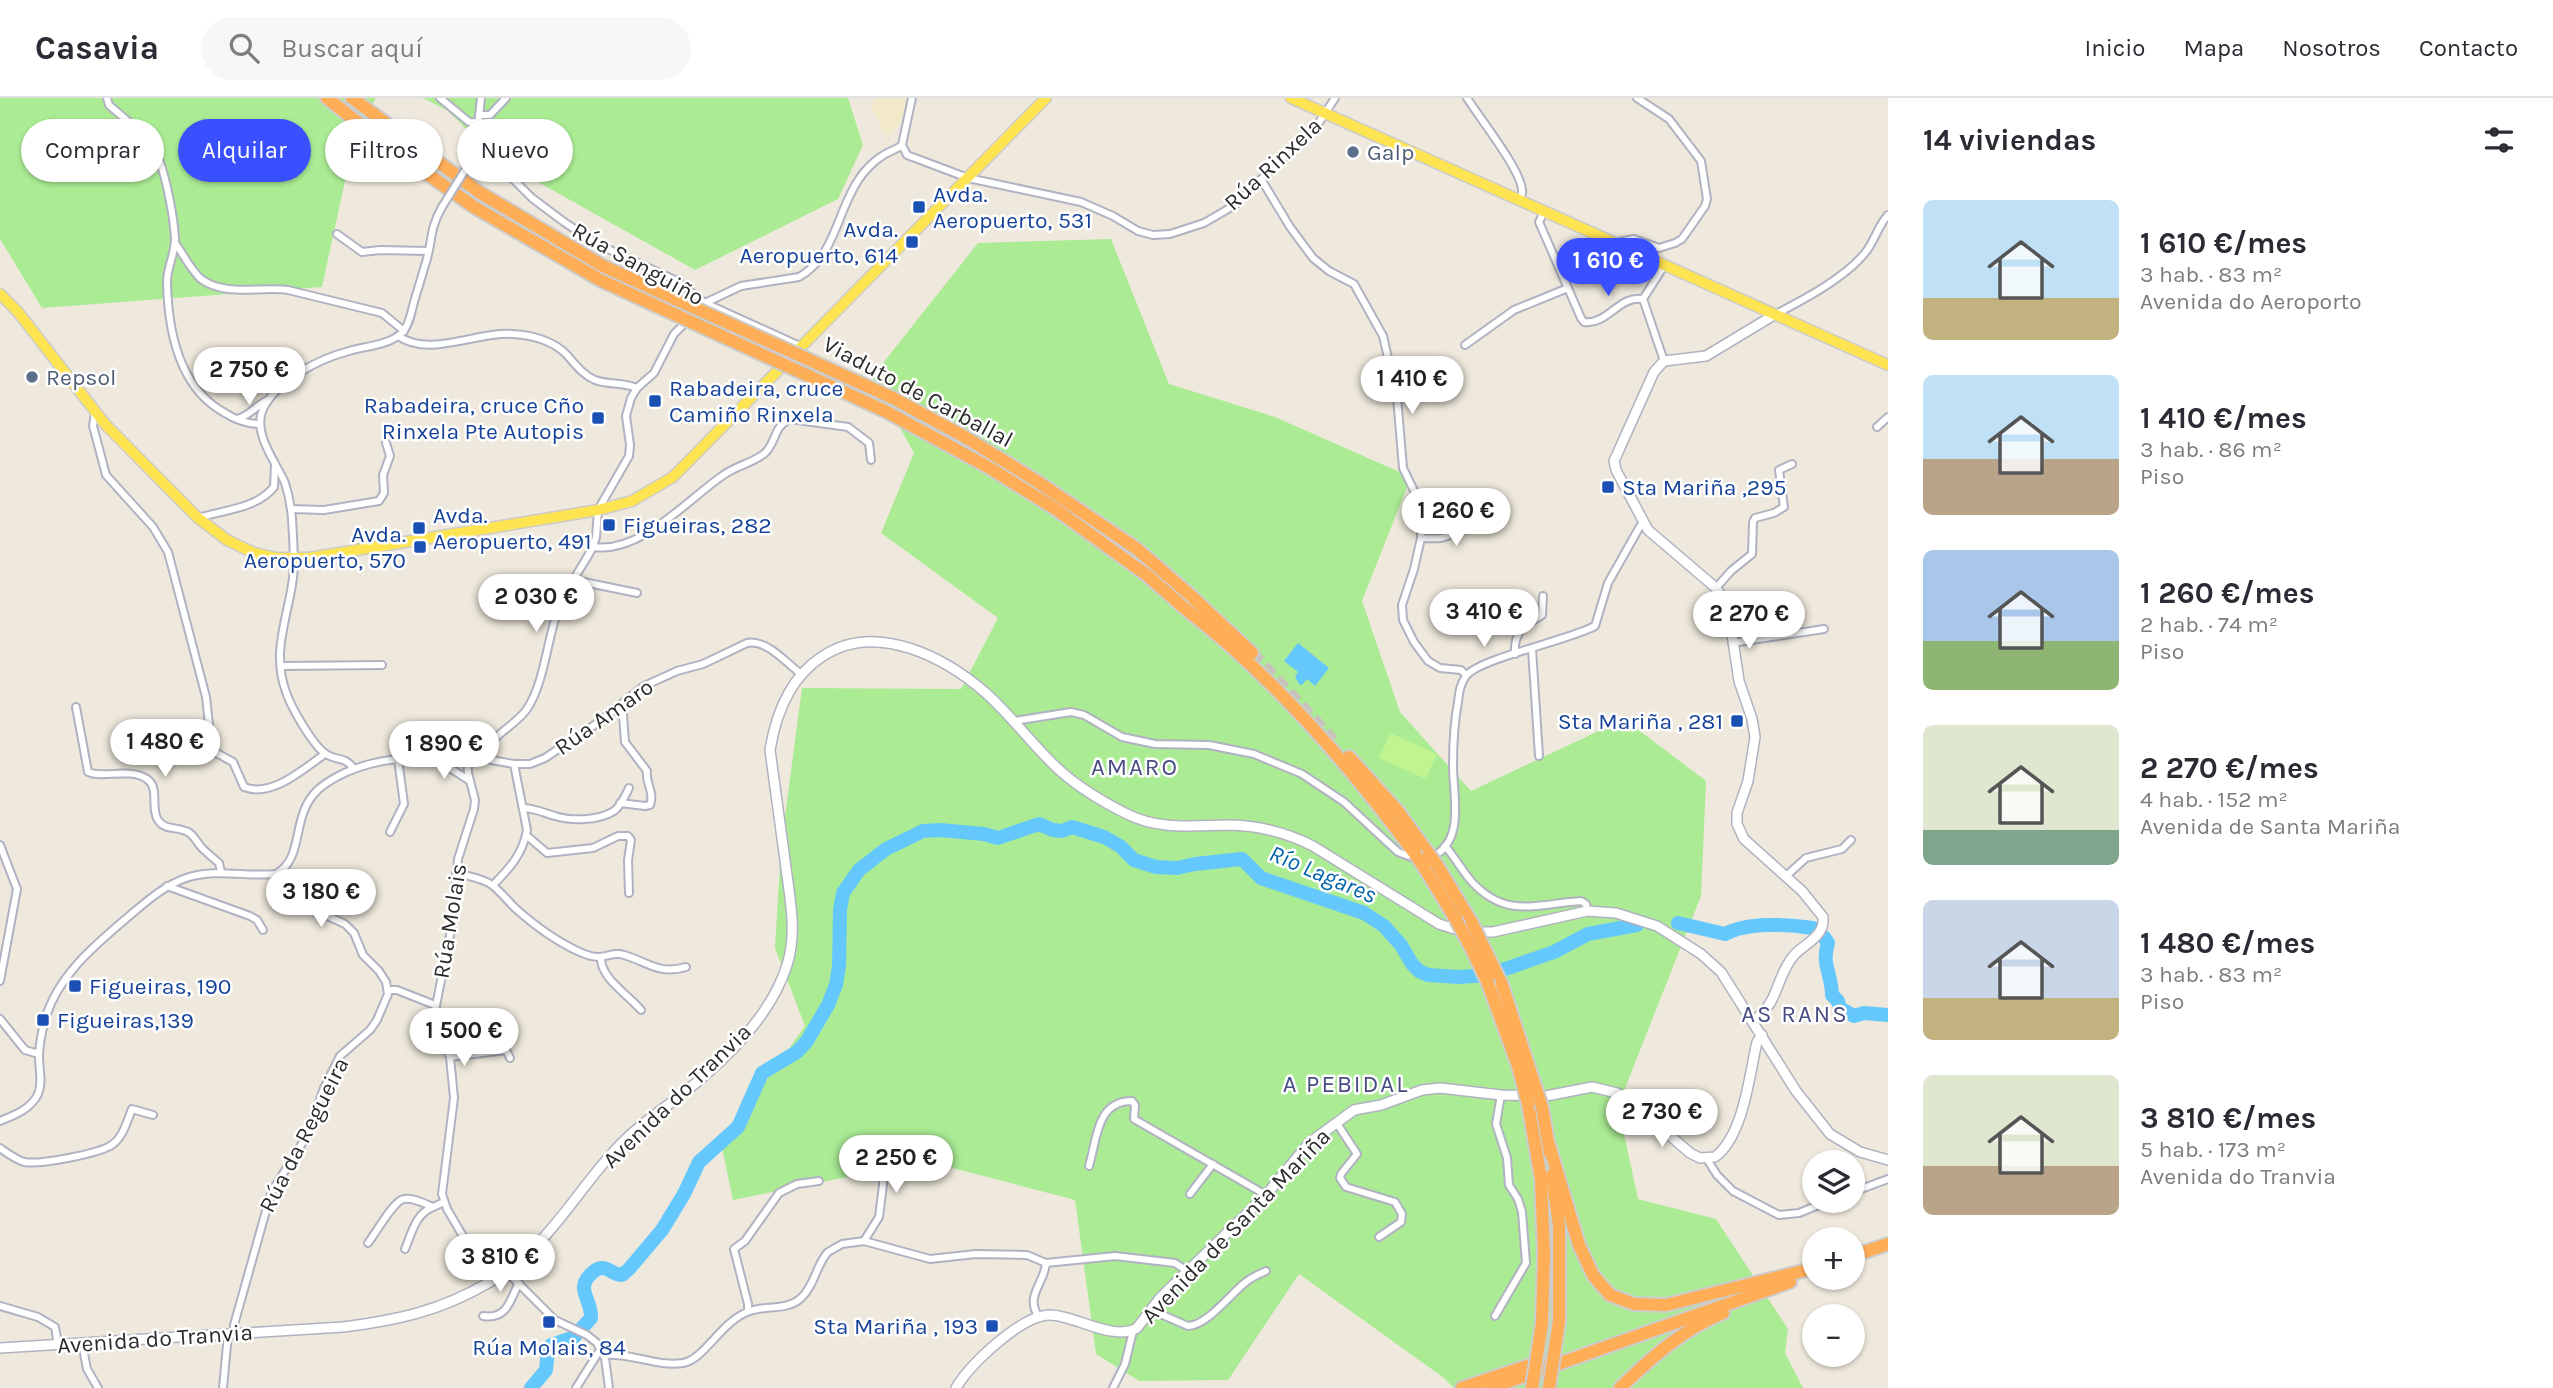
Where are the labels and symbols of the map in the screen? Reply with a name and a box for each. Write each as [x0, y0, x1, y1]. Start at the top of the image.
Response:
street label: Rúa Rinxela [1219, 112, 1327, 216]
place label: Galp [1367, 139, 1414, 166]
marker: Galp [1345, 144, 1361, 160]
place label: Avda. Aeropuerto, 531 [933, 181, 1092, 234]
marker: Avda. Aeropuerto, 531 [911, 199, 927, 215]
place label: Avda. Aeropuerto, 614 [739, 216, 898, 269]
street label: Rúa Sanguiño [567, 217, 709, 311]
marker: Avda. Aeropuerto, 614 [904, 234, 920, 250]
pin: 1 610 € [1543, 238, 1673, 298]
street label: Viaduto de Carballal [819, 331, 1017, 453]
pin: 2 750 € [184, 348, 314, 407]
pin: 1 410 € [1347, 356, 1477, 416]
place label: Repsol [46, 364, 116, 391]
marker: Repsol [24, 369, 40, 385]
place label: Rabadeira, cruce Camiño Rinxela [669, 375, 843, 428]
place label: Rabadeira, cruce Cño Rinxela Pte Autopis [364, 392, 584, 445]
marker: Rabadeira, cruce Camiño Rinxela [647, 393, 663, 409]
marker: Rabadeira, cruce Cño Rinxela Pte Autopis [590, 410, 606, 426]
place label: Sta Mariña ,295 [1622, 474, 1786, 501]
marker: Sta Mariña ,295 [1600, 479, 1616, 495]
pin: 1 260 € [1391, 489, 1521, 548]
place label: Avda. Aeropuerto, 491 [433, 502, 592, 555]
place label: Figueiras, 282 [623, 512, 772, 539]
marker: Figueiras, 282 [601, 517, 617, 533]
marker: Avda. Aeropuerto, 491 [411, 520, 427, 536]
place label: Avda. Aeropuerto, 570 [244, 521, 406, 574]
marker: Avda. Aeropuerto, 570 [412, 539, 428, 555]
pin: 2 030 € [471, 574, 601, 634]
pin: 3 410 € [1419, 589, 1549, 649]
pin: 2 270 € [1684, 592, 1814, 651]
street label: Rúa Amaro [549, 673, 659, 761]
place label: Sta Mariña , 281 [1558, 708, 1723, 735]
marker: Sta Mariña , 281 [1729, 713, 1745, 729]
pin: 1 480 € [100, 720, 230, 779]
pin: 1 890 € [379, 722, 509, 781]
district label: AMARO [1091, 753, 1179, 781]
water label: Río Lagares [1265, 839, 1381, 909]
street label: Rúa Molais [428, 861, 472, 981]
pin: 3 180 € [256, 870, 386, 929]
place label: Figueiras, 190 [89, 973, 231, 1000]
marker: Figueiras, 190 [67, 978, 83, 994]
district label: AS RANS [1741, 1000, 1849, 1028]
place label: Figueiras,139 [57, 1007, 194, 1034]
pin: 1 500 € [399, 1009, 529, 1068]
marker: Figueiras,139 [35, 1012, 51, 1028]
street label: Avenida do Tranvia [597, 1018, 757, 1174]
street label: Rúa da Regueira [253, 1053, 355, 1217]
district label: A PEBIDAL [1283, 1070, 1409, 1098]
pin: 2 730 € [1597, 1090, 1727, 1149]
street label: Avenida de Santa Mariña [1136, 1123, 1336, 1329]
pin: 2 250 € [831, 1136, 961, 1195]
pin: 3 810 € [435, 1234, 565, 1294]
place label: Sta Mariña , 193 [813, 1313, 978, 1340]
marker: Rúa Molais, 84 [541, 1314, 557, 1330]
marker: Sta Mariña , 193 [984, 1318, 1000, 1334]
street label: Avenida do Tranvia [56, 1319, 254, 1359]
place label: Rúa Molais, 84 [472, 1334, 626, 1361]

